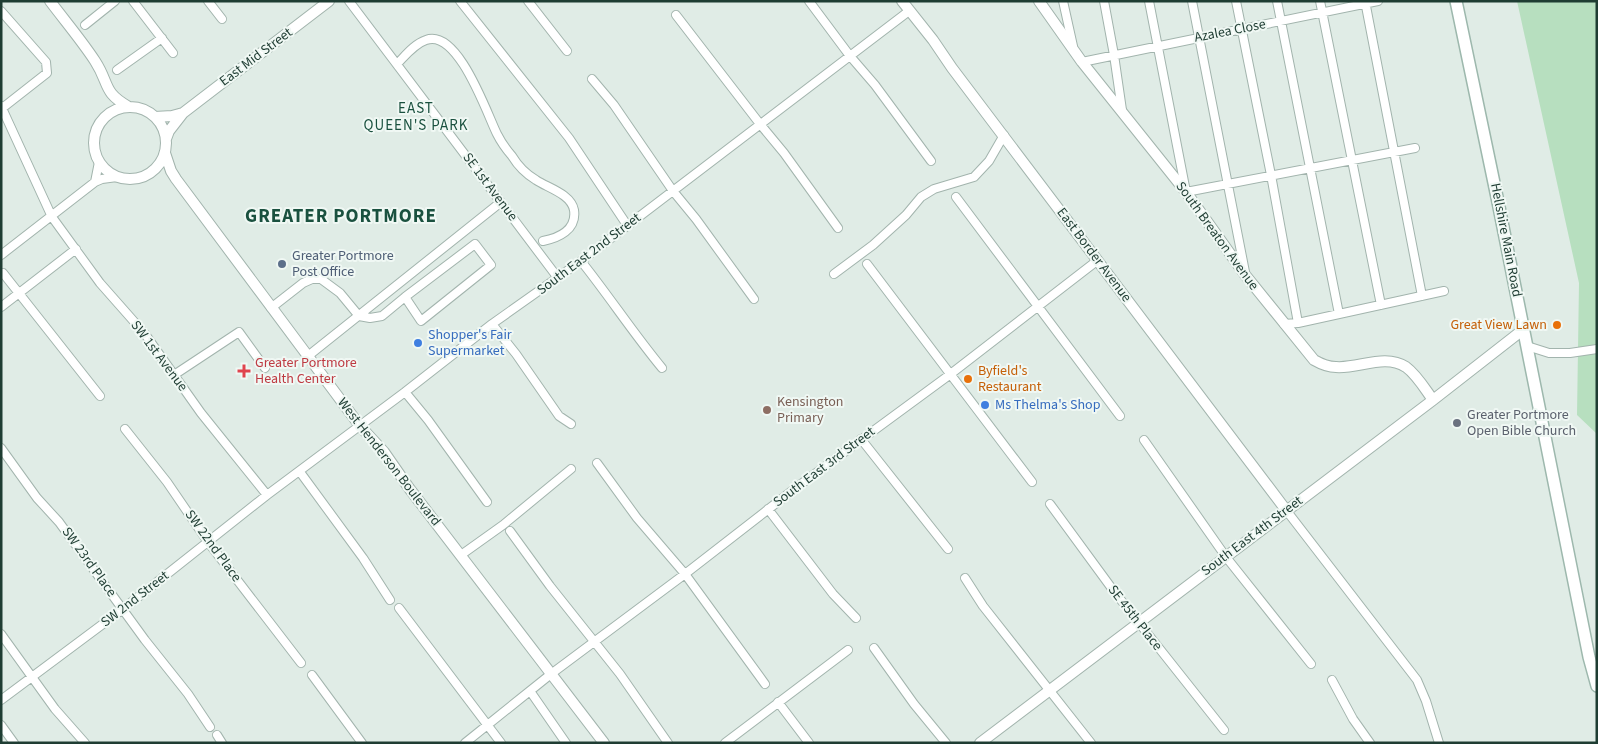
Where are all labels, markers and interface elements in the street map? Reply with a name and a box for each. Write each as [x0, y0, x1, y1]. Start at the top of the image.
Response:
street label: Azalea Close [1193, 14, 1267, 48]
street label: East Mid Street [215, 23, 297, 91]
district label: EAST QUEEN'S PARK [364, 98, 468, 136]
street label: SE 1st Avenue [458, 149, 522, 225]
street label: South Breaton Avenue [1171, 177, 1263, 295]
street label: Hellshire Main Road [1485, 181, 1527, 299]
district label: GREATER PORTMORE [245, 203, 437, 230]
street label: East Border Avenue [1052, 204, 1136, 306]
street label: South East 2nd Street [533, 208, 645, 300]
place label: Greater Portmore Post Office [292, 246, 394, 282]
marker: Greater Portmore Post Office [276, 258, 288, 270]
place label: Great View Lawn [1450, 315, 1547, 335]
street label: SW 1st Avenue [126, 316, 192, 396]
marker: Great View Lawn [1551, 319, 1563, 331]
place label: Shopper's Fair Supermarket [428, 325, 512, 361]
marker: Shopper's Fair Supermarket [412, 337, 424, 349]
place label: Greater Portmore Health Center [255, 353, 357, 389]
place label: Byfield's Restaurant [978, 361, 1042, 397]
marker: Greater Portmore Health Center [237, 364, 251, 378]
marker: Byfield's Restaurant [962, 373, 974, 385]
place label: Kensington Primary [777, 392, 843, 428]
street label: West Henderson Boulevard [332, 394, 446, 530]
place label: Ms Thelma's Shop [995, 395, 1101, 415]
marker: Ms Thelma's Shop [979, 399, 991, 411]
marker: Kensington Primary [761, 404, 773, 416]
place label: Greater Portmore Open Bible Church [1467, 405, 1576, 441]
marker: Greater Portmore Open Bible Church [1451, 417, 1463, 429]
street label: South East 3rd Street [769, 422, 879, 512]
street label: South East 4th Street [1197, 491, 1307, 581]
street label: SW 22nd Place [180, 506, 246, 586]
street label: SW 23rd Place [57, 523, 121, 601]
street label: SW 2nd Street [97, 566, 173, 632]
street label: SE 45th Place [1103, 581, 1167, 655]

